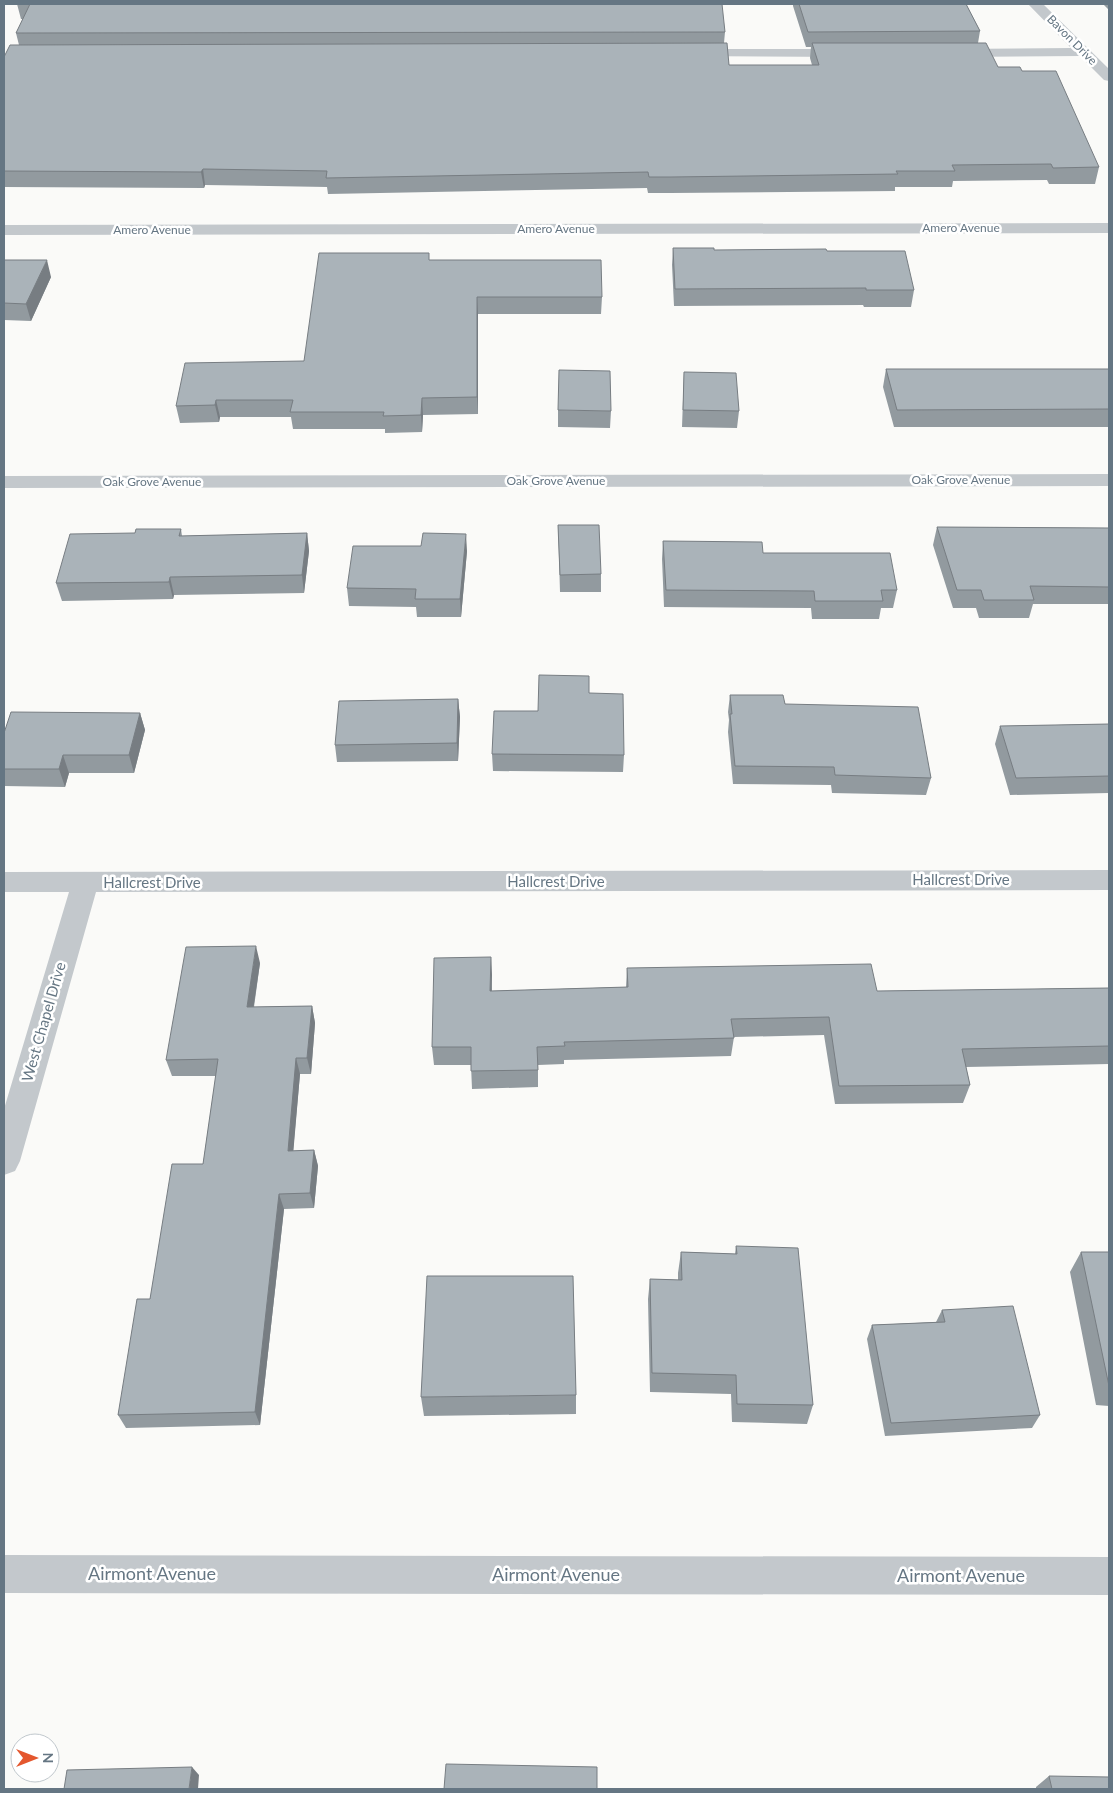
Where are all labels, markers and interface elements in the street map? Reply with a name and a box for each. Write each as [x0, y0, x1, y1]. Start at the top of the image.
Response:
street label: Bavon Drive [1044, 11, 1101, 68]
street label: Amero Avenue [922, 220, 1000, 235]
street label: Amero Avenue [517, 221, 595, 236]
street label: Amero Avenue [113, 222, 191, 237]
street label: Oak Grove Avenue [912, 472, 1010, 487]
street label: Oak Grove Avenue [507, 473, 605, 488]
street label: Oak Grove Avenue [103, 474, 201, 489]
street label: Hallcrest Drive [912, 870, 1010, 888]
street label: Hallcrest Drive [507, 872, 605, 890]
street label: Hallcrest Drive [103, 873, 201, 891]
street label: West Chapel Drive [17, 960, 69, 1084]
street label: Airmont Avenue [88, 1562, 216, 1584]
street label: Airmont Avenue [492, 1563, 620, 1585]
street label: Airmont Avenue [897, 1564, 1025, 1586]
north arrow [10, 1733, 60, 1783]
text: N [40, 1753, 57, 1763]

